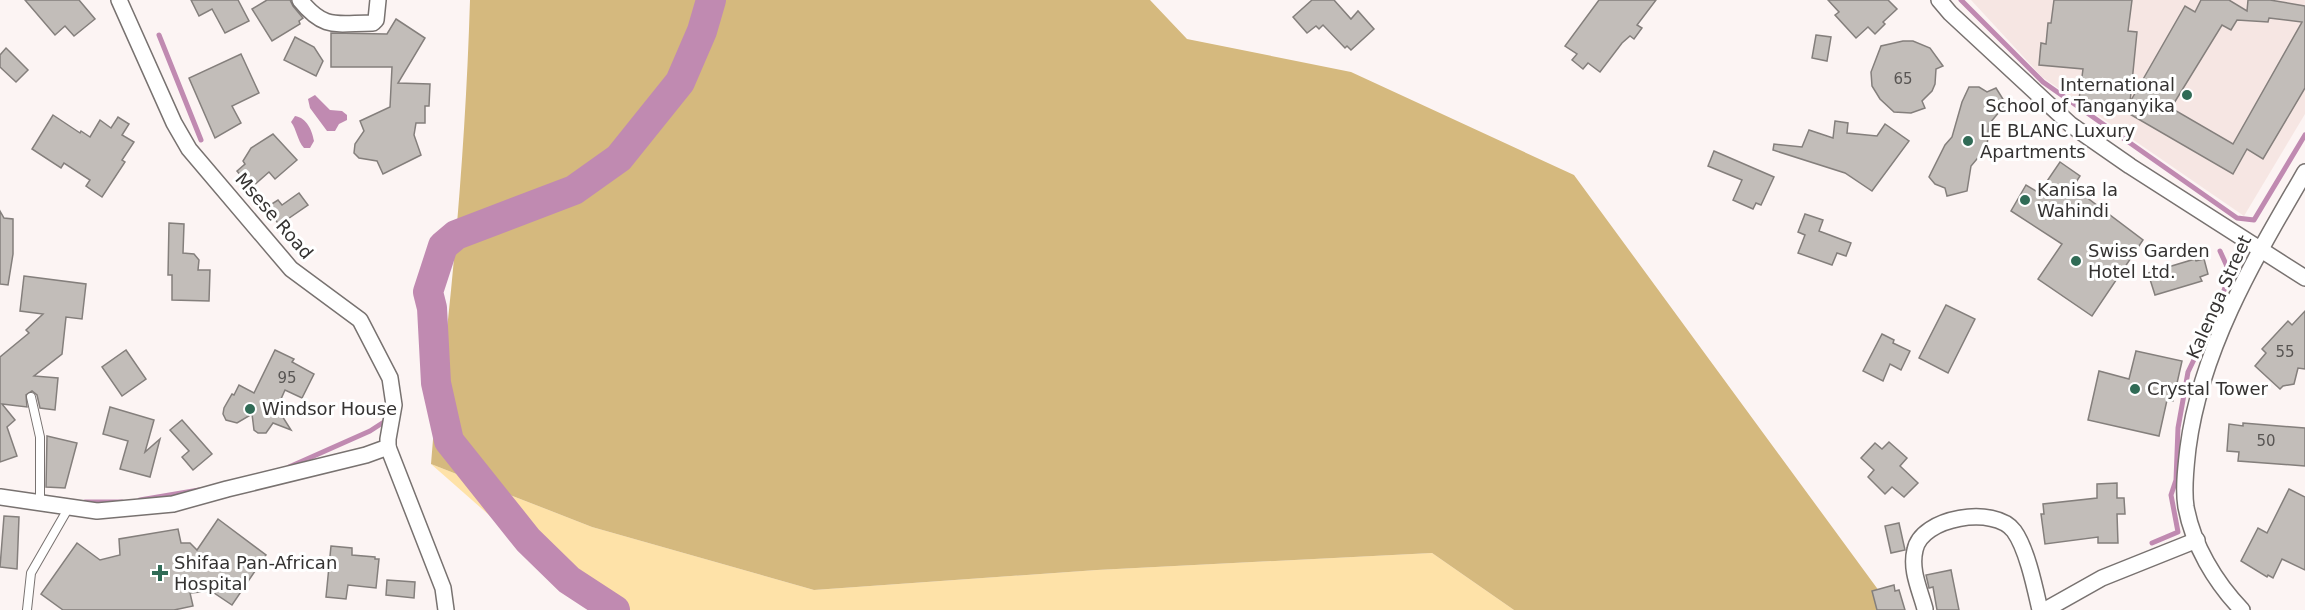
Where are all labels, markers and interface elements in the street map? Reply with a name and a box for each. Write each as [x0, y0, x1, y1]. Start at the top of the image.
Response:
house number: 65 [1893, 70, 1913, 88]
place label: International School of Tanganyika [1985, 74, 2175, 116]
marker: International School of Tanganyika [2180, 88, 2194, 102]
place label: LE BLANC Luxury Apartments [1980, 120, 2136, 162]
marker: LE BLANC Luxury Apartments [1961, 134, 1975, 148]
street label: Msese Road [231, 168, 318, 263]
place label: Kanisa la Wahindi [2037, 179, 2118, 221]
marker: Kanisa la Wahindi [2018, 193, 2032, 207]
street label: Kalenga Street [2182, 232, 2255, 362]
place label: Swiss Garden Hotel Ltd. [2088, 240, 2210, 282]
marker: Swiss Garden Hotel Ltd. [2069, 254, 2083, 268]
house number: 55 [2275, 343, 2295, 361]
house number: 95 [277, 369, 297, 387]
place label: Crystal Tower [2147, 378, 2269, 399]
marker: Crystal Tower [2128, 382, 2142, 396]
place label: Windsor House [262, 398, 397, 419]
marker: Windsor House [243, 402, 257, 416]
house number: 50 [2256, 432, 2276, 450]
place label: Shifaa Pan-African Hospital [174, 552, 337, 594]
marker: Shifaa Pan-African Hospital [151, 564, 169, 582]

